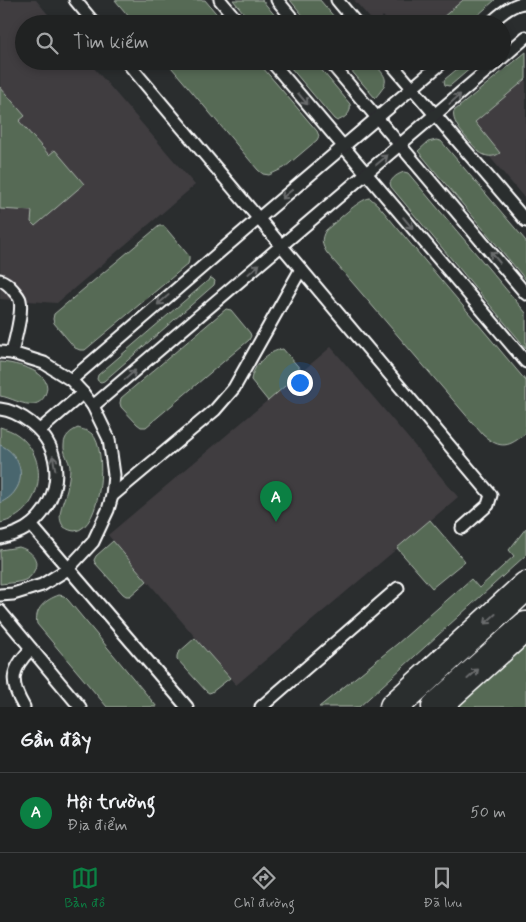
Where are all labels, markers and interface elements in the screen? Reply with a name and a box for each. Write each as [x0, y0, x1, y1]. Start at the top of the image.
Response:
search box [15, 15, 511, 70]
icon: search [33, 29, 61, 57]
text: Tìm kiếm [73, 30, 149, 55]
one-way arrow [297, 92, 308, 105]
one-way arrow [448, 93, 461, 104]
one-way arrow [376, 155, 389, 166]
one-way arrow [280, 189, 293, 200]
one-way arrow [402, 216, 413, 229]
one-way arrow [489, 250, 500, 263]
one-way arrow [247, 263, 260, 275]
one-way arrow [157, 295, 170, 306]
one-way arrow [124, 369, 137, 380]
your location [287, 370, 313, 396]
one-way arrow [49, 456, 59, 472]
pin: A [260, 481, 292, 522]
one-way arrow [484, 613, 496, 625]
one-way arrow [466, 668, 479, 680]
text: Gần đây [20, 726, 91, 754]
text: Hội trường [67, 790, 155, 815]
text: A [31, 802, 41, 823]
text: 50 m [470, 802, 506, 823]
text: Địa điểm [67, 815, 128, 836]
tab: Bản đồ [64, 864, 105, 912]
tab: Chỉ đường [233, 864, 295, 912]
tab: Đã lưu [423, 864, 462, 912]

